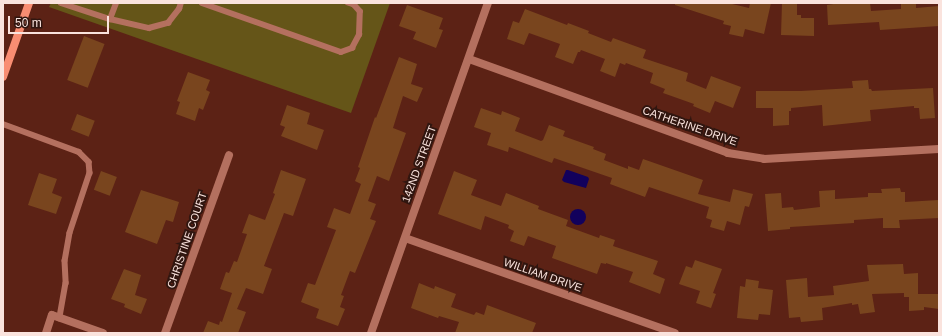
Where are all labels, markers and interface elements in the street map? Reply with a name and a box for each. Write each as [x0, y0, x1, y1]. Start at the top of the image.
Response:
scale bar [10, 8, 111, 34]
text: 50 m [15, 16, 42, 30]
street label: CATHERINE DRIVE [641, 104, 739, 148]
street label: 142ND STREET [399, 124, 439, 204]
street label: CHRISTINE COURT [164, 190, 210, 290]
street label: WILLIAM DRIVE [502, 255, 584, 295]

